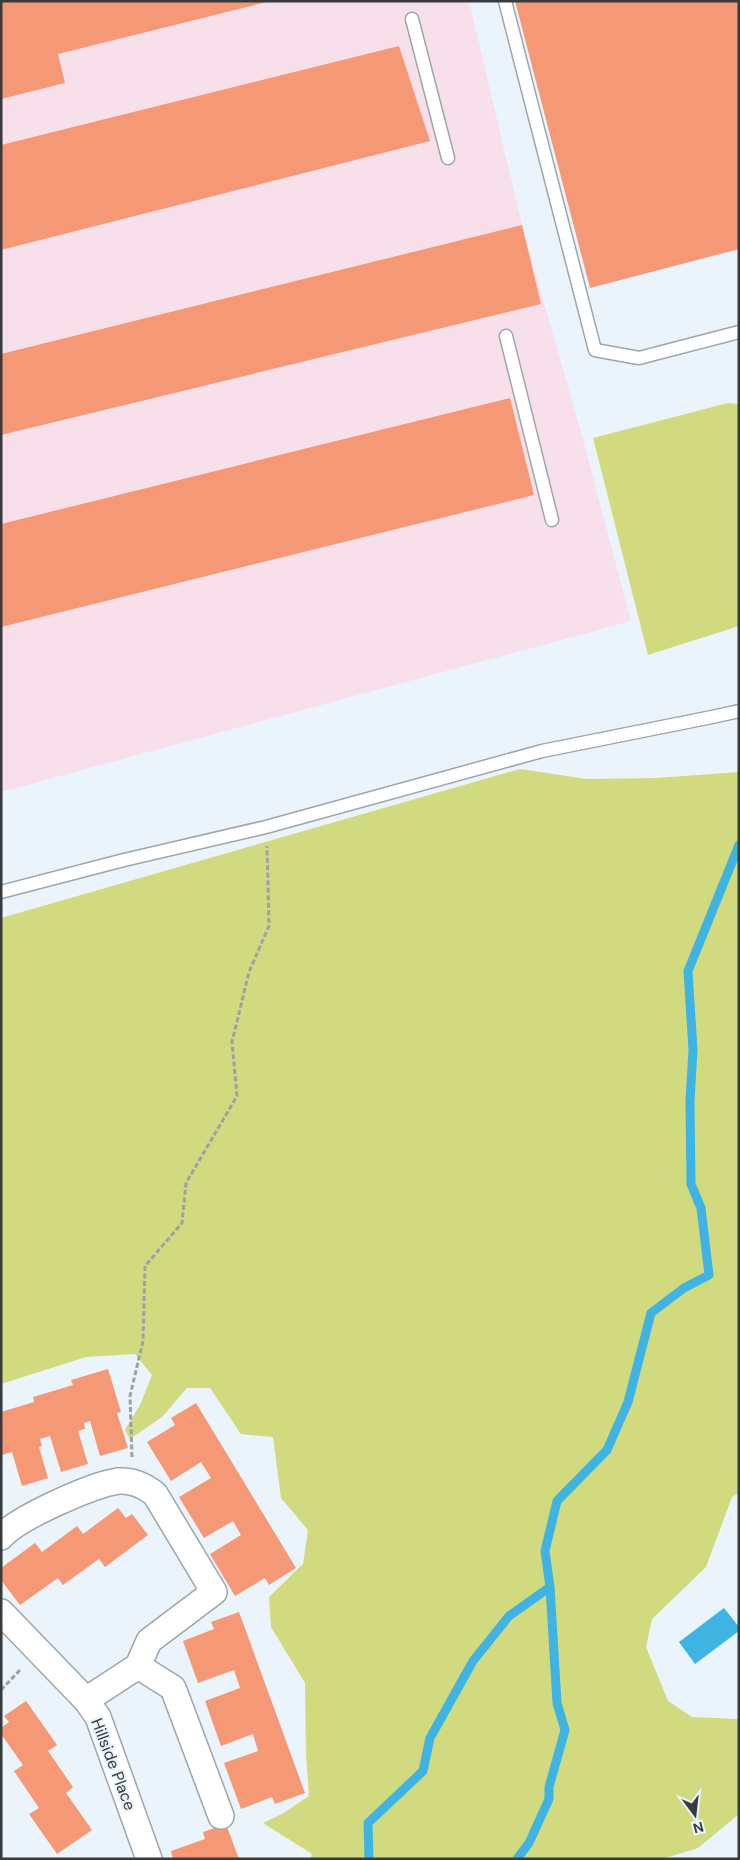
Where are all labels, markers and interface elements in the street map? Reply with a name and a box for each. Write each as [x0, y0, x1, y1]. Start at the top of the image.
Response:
street label: Hillside Place [86, 1715, 141, 1813]
north arrow [670, 1790, 720, 1840]
text: N [691, 1818, 706, 1838]

